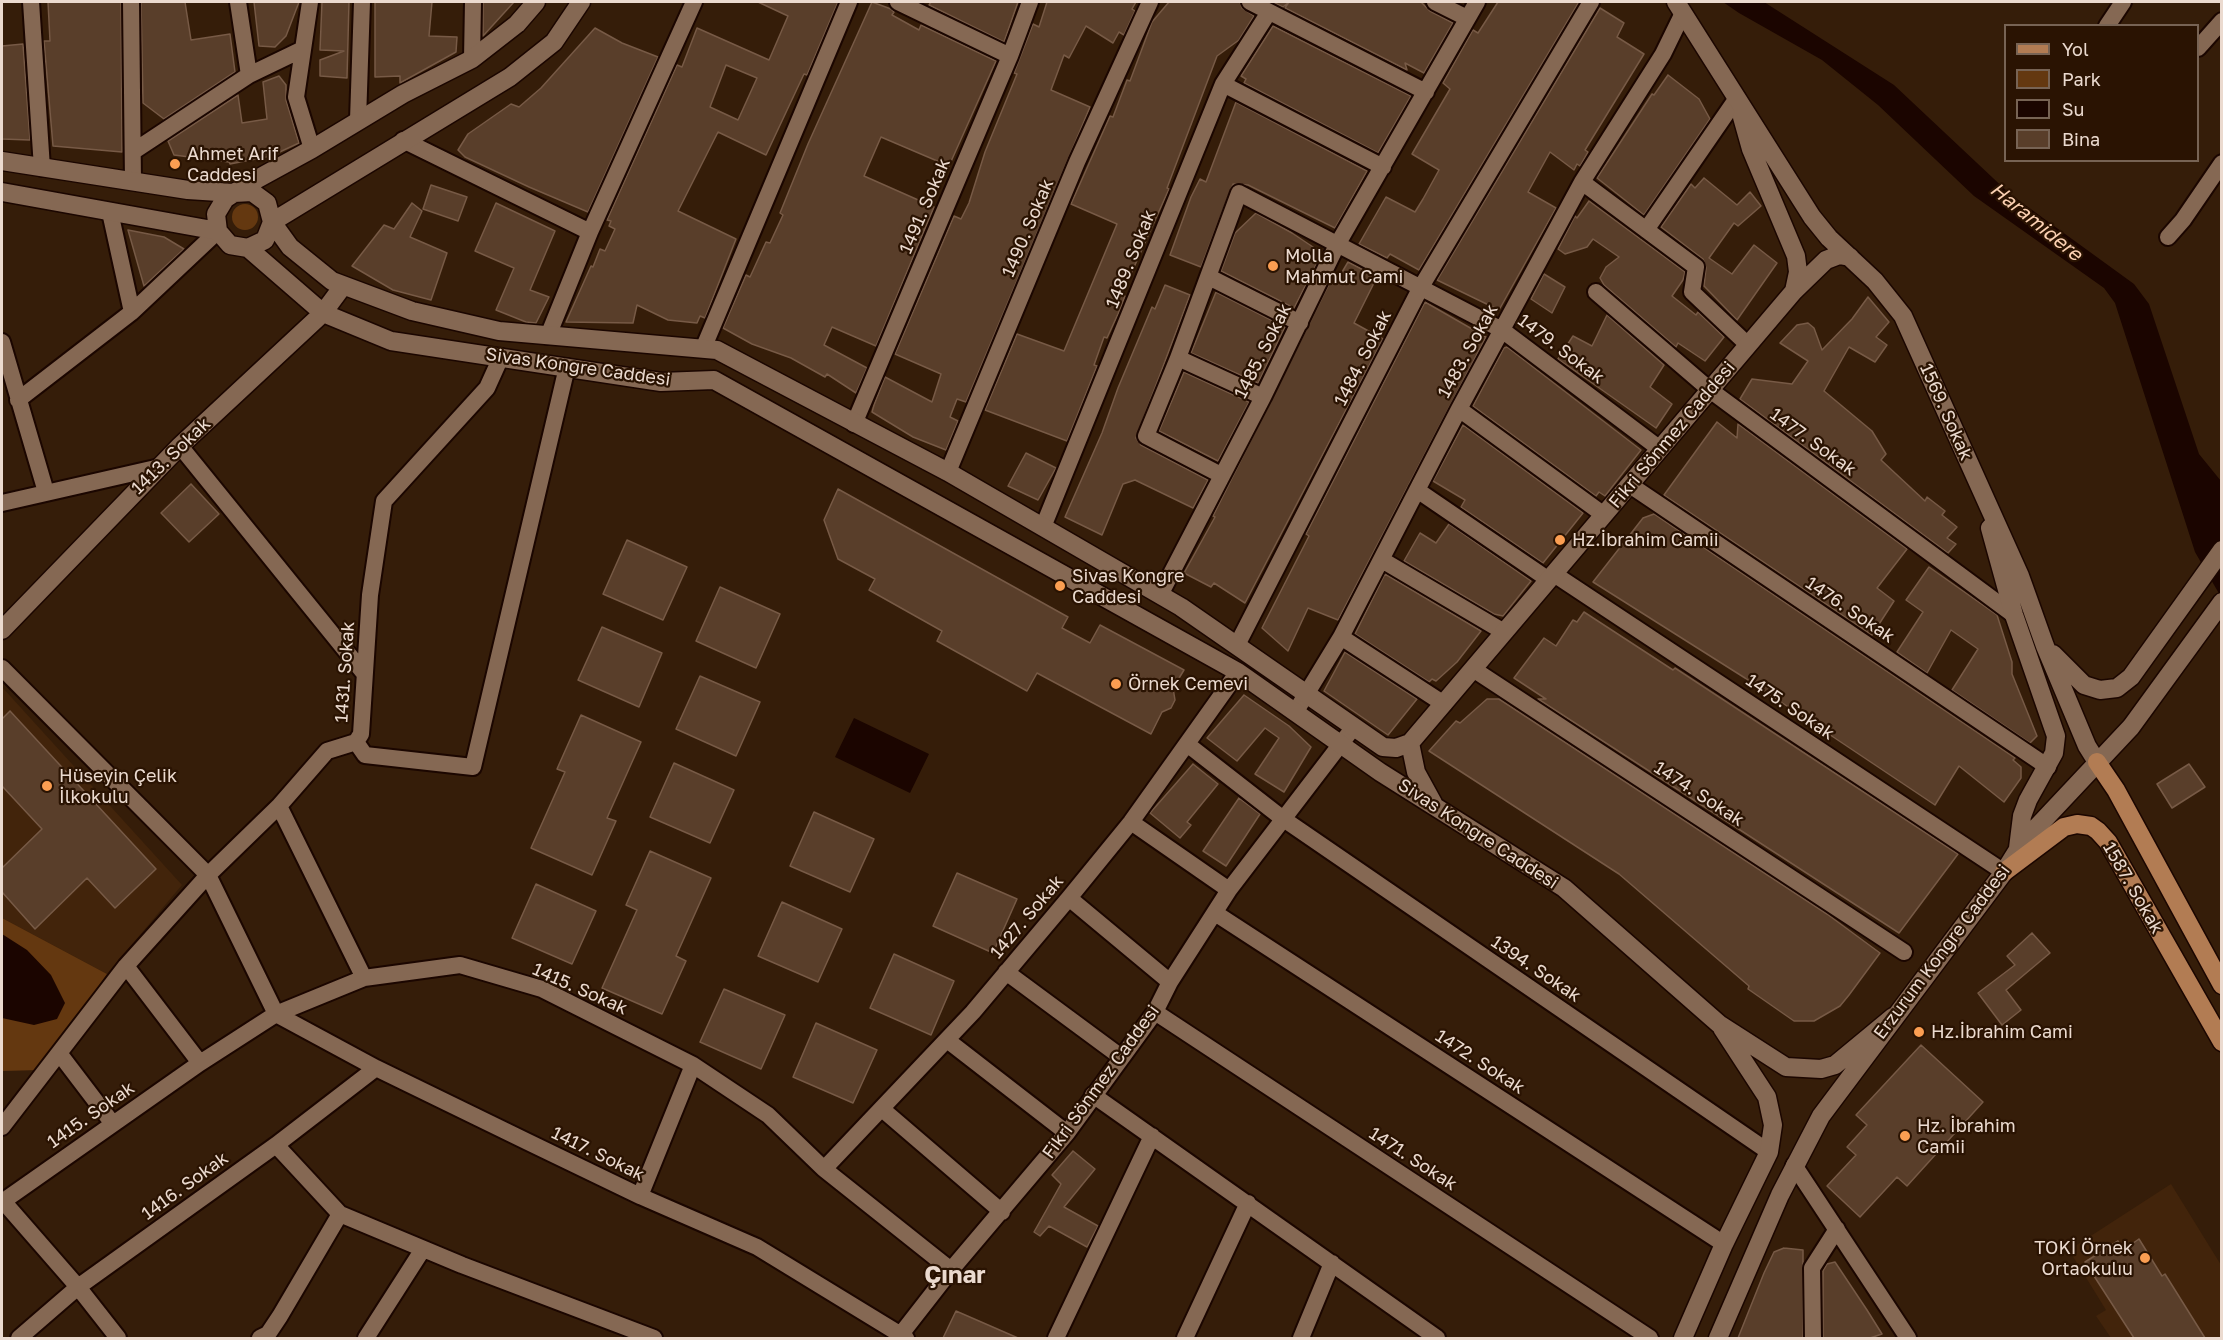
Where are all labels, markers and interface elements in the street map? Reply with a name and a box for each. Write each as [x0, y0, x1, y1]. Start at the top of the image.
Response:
legend [2004, 24, 2199, 162]
text: Yol [2062, 38, 2089, 60]
text: Park [2062, 68, 2101, 90]
text: Su [2062, 98, 2084, 120]
text: Bina [2062, 128, 2100, 150]
place label: Ahmet Arif Caddesi [187, 143, 279, 186]
street label: 1491. Sokak [895, 155, 955, 257]
marker: Ahmet Arif Caddesi [168, 157, 182, 171]
street label: 1490. Sokak [998, 176, 1058, 280]
water label: Haramidere [1985, 178, 2087, 266]
street label: 1489. Sokak [1101, 207, 1161, 311]
place label: Molla Mahmut Cami [1285, 245, 1403, 288]
marker: Molla Mahmut Cami [1266, 259, 1280, 273]
street label: 1485. Sokak [1230, 300, 1296, 402]
street label: 1483. Sokak [1433, 300, 1503, 402]
street label: 1484. Sokak [1330, 307, 1396, 409]
street label: 1479. Sokak [1513, 309, 1609, 389]
street label: Sivas Kongre Caddesi [484, 343, 672, 391]
street label: Fikri Sönmez Caddesi [1604, 357, 1740, 513]
street label: 1569. Sokak [1915, 360, 1977, 464]
street label: 1477. Sokak [1766, 403, 1860, 481]
street label: 1413. Sokak [127, 413, 215, 499]
place label: Hz.İbrahim Camii [1572, 529, 1719, 551]
marker: Hz.İbrahim Camii [1553, 533, 1567, 547]
place label: Sivas Kongre Caddesi [1072, 565, 1184, 608]
street label: 1476. Sokak [1801, 572, 1899, 648]
marker: Sivas Kongre Caddesi [1053, 579, 1067, 593]
street label: 1431. Sokak [331, 621, 359, 723]
street label: 1475. Sokak [1742, 669, 1838, 745]
place label: Örnek Cemevi [1128, 673, 1248, 695]
marker: Örnek Cemevi [1109, 677, 1123, 691]
street label: 1474. Sokak [1650, 757, 1748, 831]
place label: Hüseyin Çelik İlkokulu [59, 765, 177, 808]
street label: Sivas Kongre Caddesi [1394, 774, 1562, 894]
marker: Hüseyin Çelik İlkokulu [40, 779, 54, 793]
street label: 1587. Sokak [2098, 838, 2168, 938]
street label: Erzurum Kongre Caddesi [1869, 861, 2015, 1043]
street label: 1427. Sokak [986, 871, 1068, 963]
street label: 1394. Sokak [1487, 931, 1585, 1007]
street label: 1415. Sokak [529, 959, 631, 1019]
street label: Fikri Sönmez Caddesi [1038, 1001, 1164, 1163]
place label: Hz.İbrahim Cami [1931, 1021, 2073, 1043]
street label: 1472. Sokak [1431, 1025, 1529, 1099]
marker: Hz.İbrahim Cami [1912, 1025, 1926, 1039]
street label: 1415. Sokak [43, 1077, 139, 1153]
place label: Hz. İbrahim Camii [1917, 1115, 2016, 1158]
street label: 1417. Sokak [548, 1122, 648, 1186]
street label: 1471. Sokak [1365, 1123, 1461, 1195]
marker: Hz. İbrahim Camii [1898, 1129, 1912, 1143]
street label: 1416. Sokak [137, 1147, 233, 1225]
place label: TOKİ Örnek Ortaokulıu [2034, 1237, 2133, 1280]
marker: TOKİ Örnek Ortaokulıu [2138, 1251, 2152, 1265]
district label: Çınar [924, 1261, 986, 1289]

